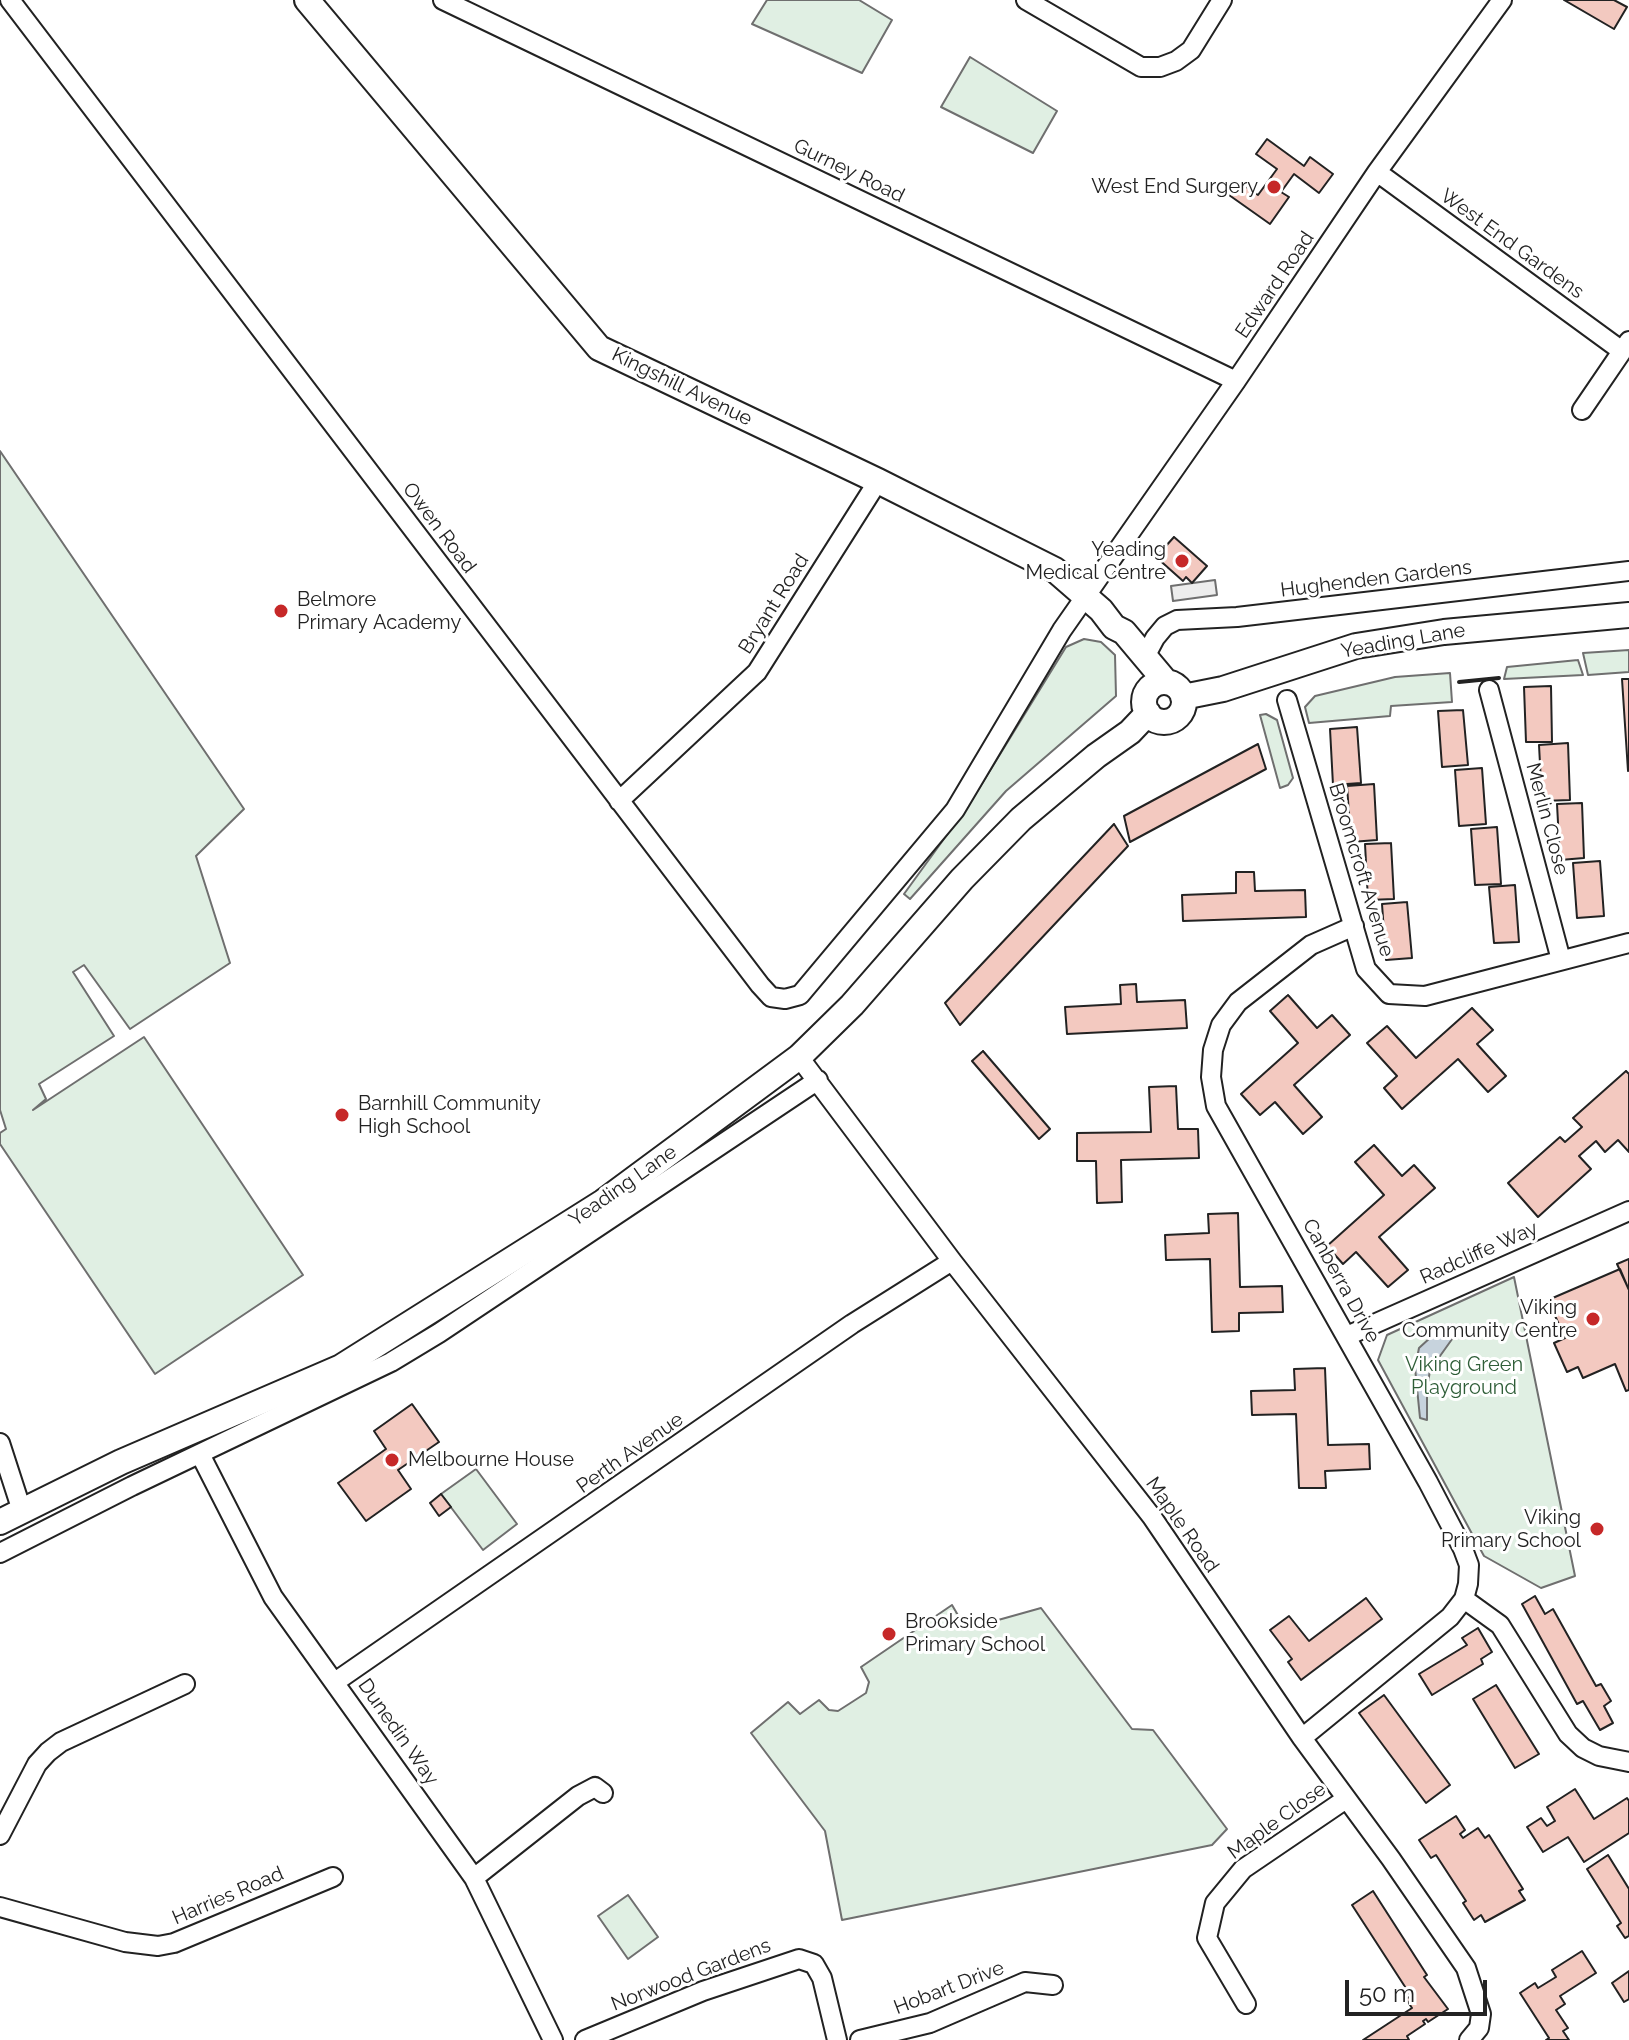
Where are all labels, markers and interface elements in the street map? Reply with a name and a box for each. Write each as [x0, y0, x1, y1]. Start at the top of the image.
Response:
street label: Gurney Road [790, 134, 908, 208]
place label: West End Surgery [1091, 175, 1258, 199]
marker: West End Surgery [1265, 178, 1283, 196]
street label: West End Gardens [1436, 184, 1588, 304]
street label: Edward Road [1231, 227, 1319, 343]
street label: Kingshill Avenue [608, 343, 756, 431]
street label: Owen Road [397, 478, 481, 578]
place label: Yeading Medical Centre [1026, 538, 1166, 585]
street label: Bryant Road [734, 550, 814, 658]
marker: Yeading Medical Centre [1173, 552, 1191, 570]
street label: Hughenden Gardens [1279, 555, 1473, 603]
place label: Belmore Primary Academy [297, 588, 461, 635]
marker: Belmore Primary Academy [272, 602, 290, 620]
street label: Yeading Lane [1339, 618, 1467, 664]
street label: Merlin Close [1521, 760, 1573, 878]
street label: Broomcroft Avenue [1323, 780, 1399, 960]
place label: Barnhill Community High School [358, 1092, 541, 1139]
marker: Barnhill Community High School [333, 1106, 351, 1124]
street label: Yeading Lane [565, 1140, 681, 1232]
street label: Canberra Drive [1297, 1215, 1385, 1347]
street label: Radcliffe Way [1416, 1216, 1542, 1290]
place label: Viking Community Centre [1402, 1296, 1577, 1343]
marker: Viking Community Centre [1584, 1310, 1602, 1328]
park label: Viking Green Playground [1405, 1353, 1523, 1400]
street label: Perth Avenue [572, 1407, 688, 1499]
place label: Melbourne House [408, 1448, 574, 1472]
marker: Melbourne House [383, 1451, 401, 1469]
street label: Maple Road [1140, 1473, 1224, 1577]
place label: Viking Primary School [1441, 1506, 1581, 1553]
marker: Viking Primary School [1588, 1520, 1606, 1538]
place label: Brookside Primary School [905, 1610, 1045, 1657]
marker: Brookside Primary School [880, 1625, 898, 1643]
street label: Dunedin Way [352, 1674, 444, 1790]
street label: Maple Close [1223, 1777, 1331, 1865]
street label: Harries Road [169, 1862, 287, 1930]
street label: Norwood Gardens [608, 1934, 774, 2016]
street label: Hobart Drive [890, 1956, 1008, 2020]
scale bar [1349, 1964, 1491, 2014]
text: 50 m [1359, 1979, 1415, 2008]

